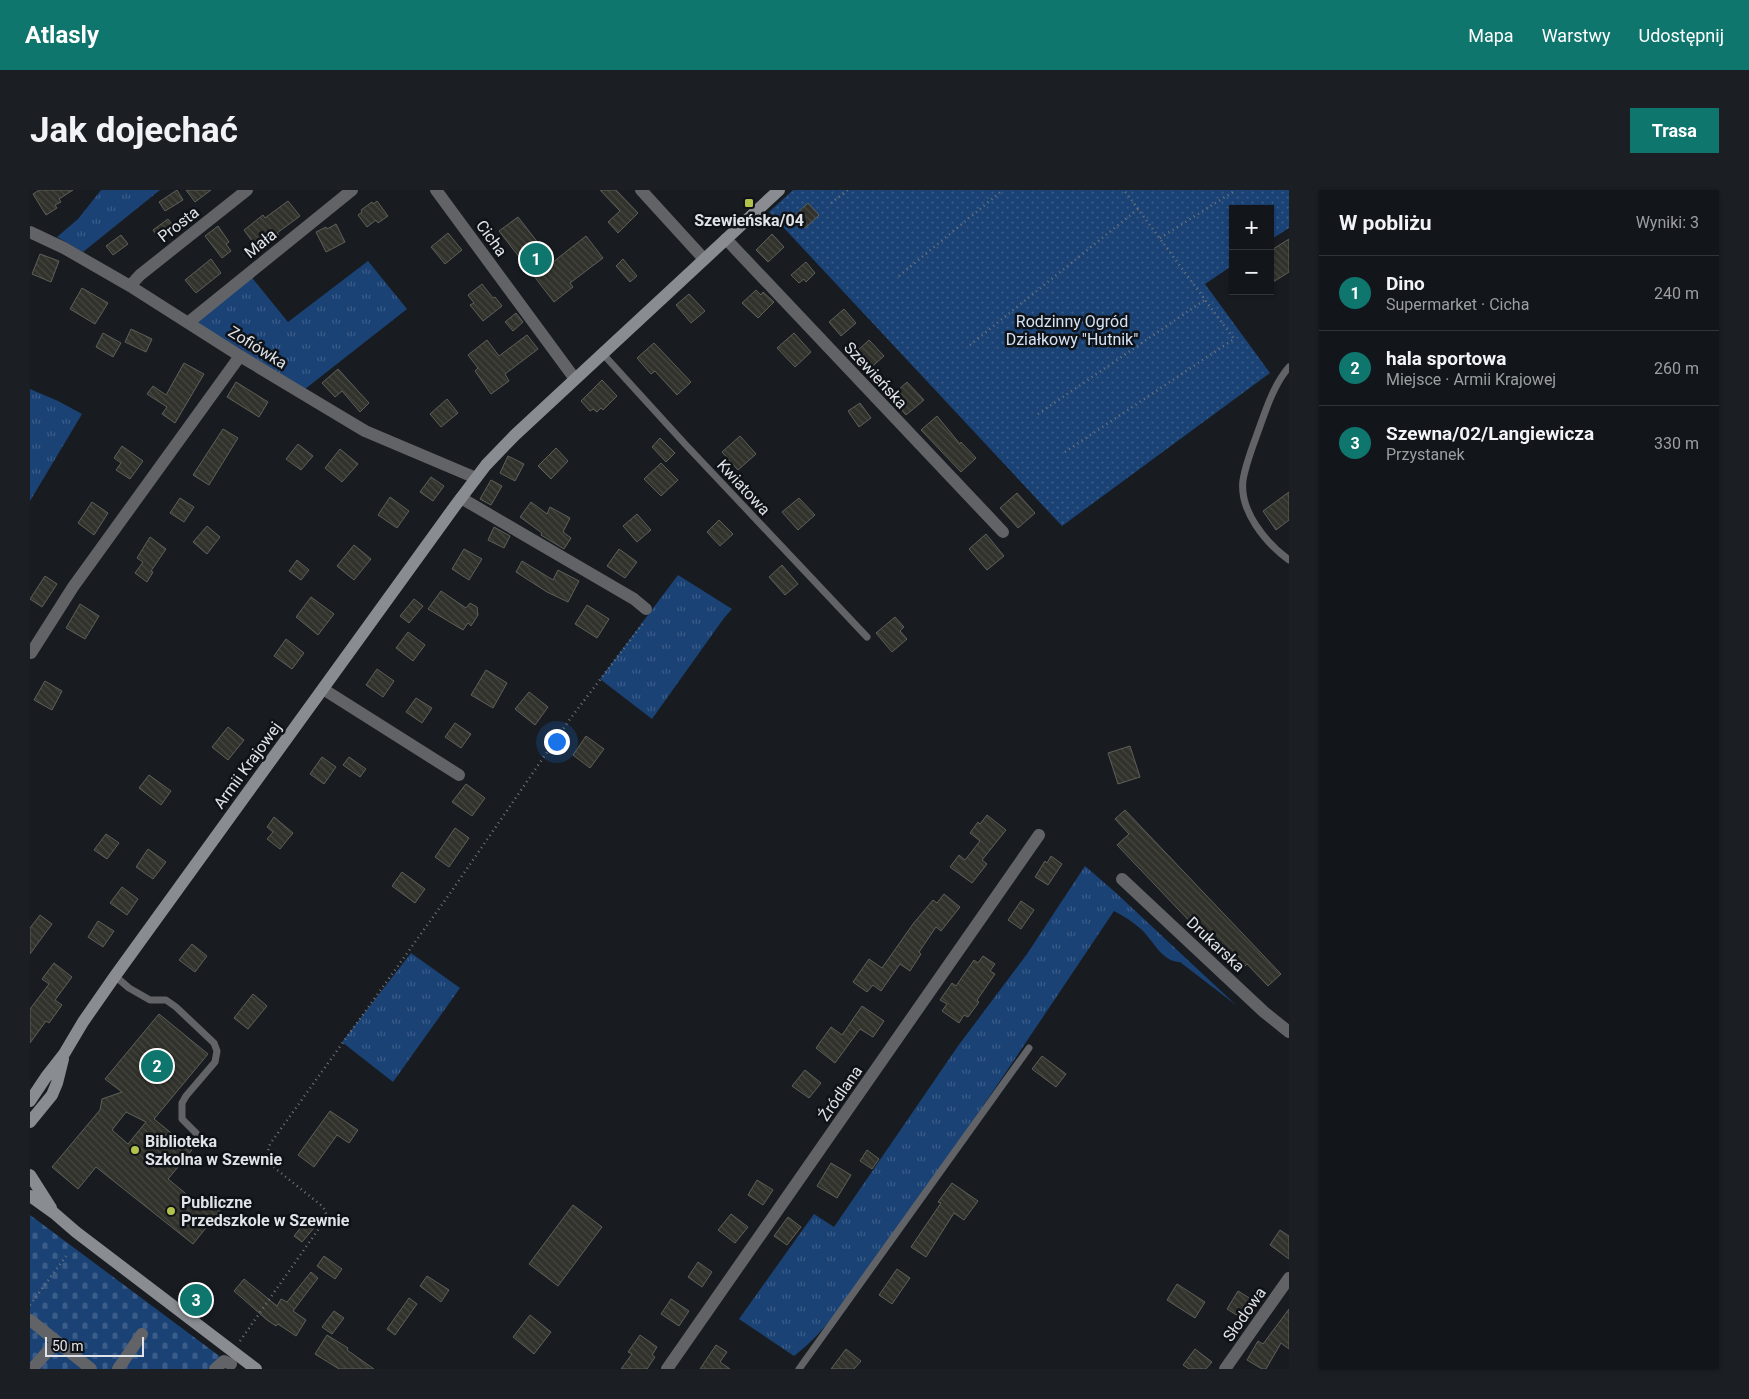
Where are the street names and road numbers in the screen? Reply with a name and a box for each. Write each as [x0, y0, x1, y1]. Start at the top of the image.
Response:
street label: Prosta [154, 203, 203, 246]
street label: Cicha [472, 216, 511, 260]
street label: Mała [240, 225, 280, 262]
street label: Zofiówka [225, 322, 290, 373]
street label: Szewieńska [840, 338, 911, 413]
street label: Kwiatowa [713, 456, 774, 519]
street label: Armii Krajowej [210, 718, 285, 812]
street label: Drukarska [1183, 913, 1248, 976]
street label: Źródlana [815, 1062, 866, 1125]
street label: Słodowa [1219, 1284, 1270, 1345]

